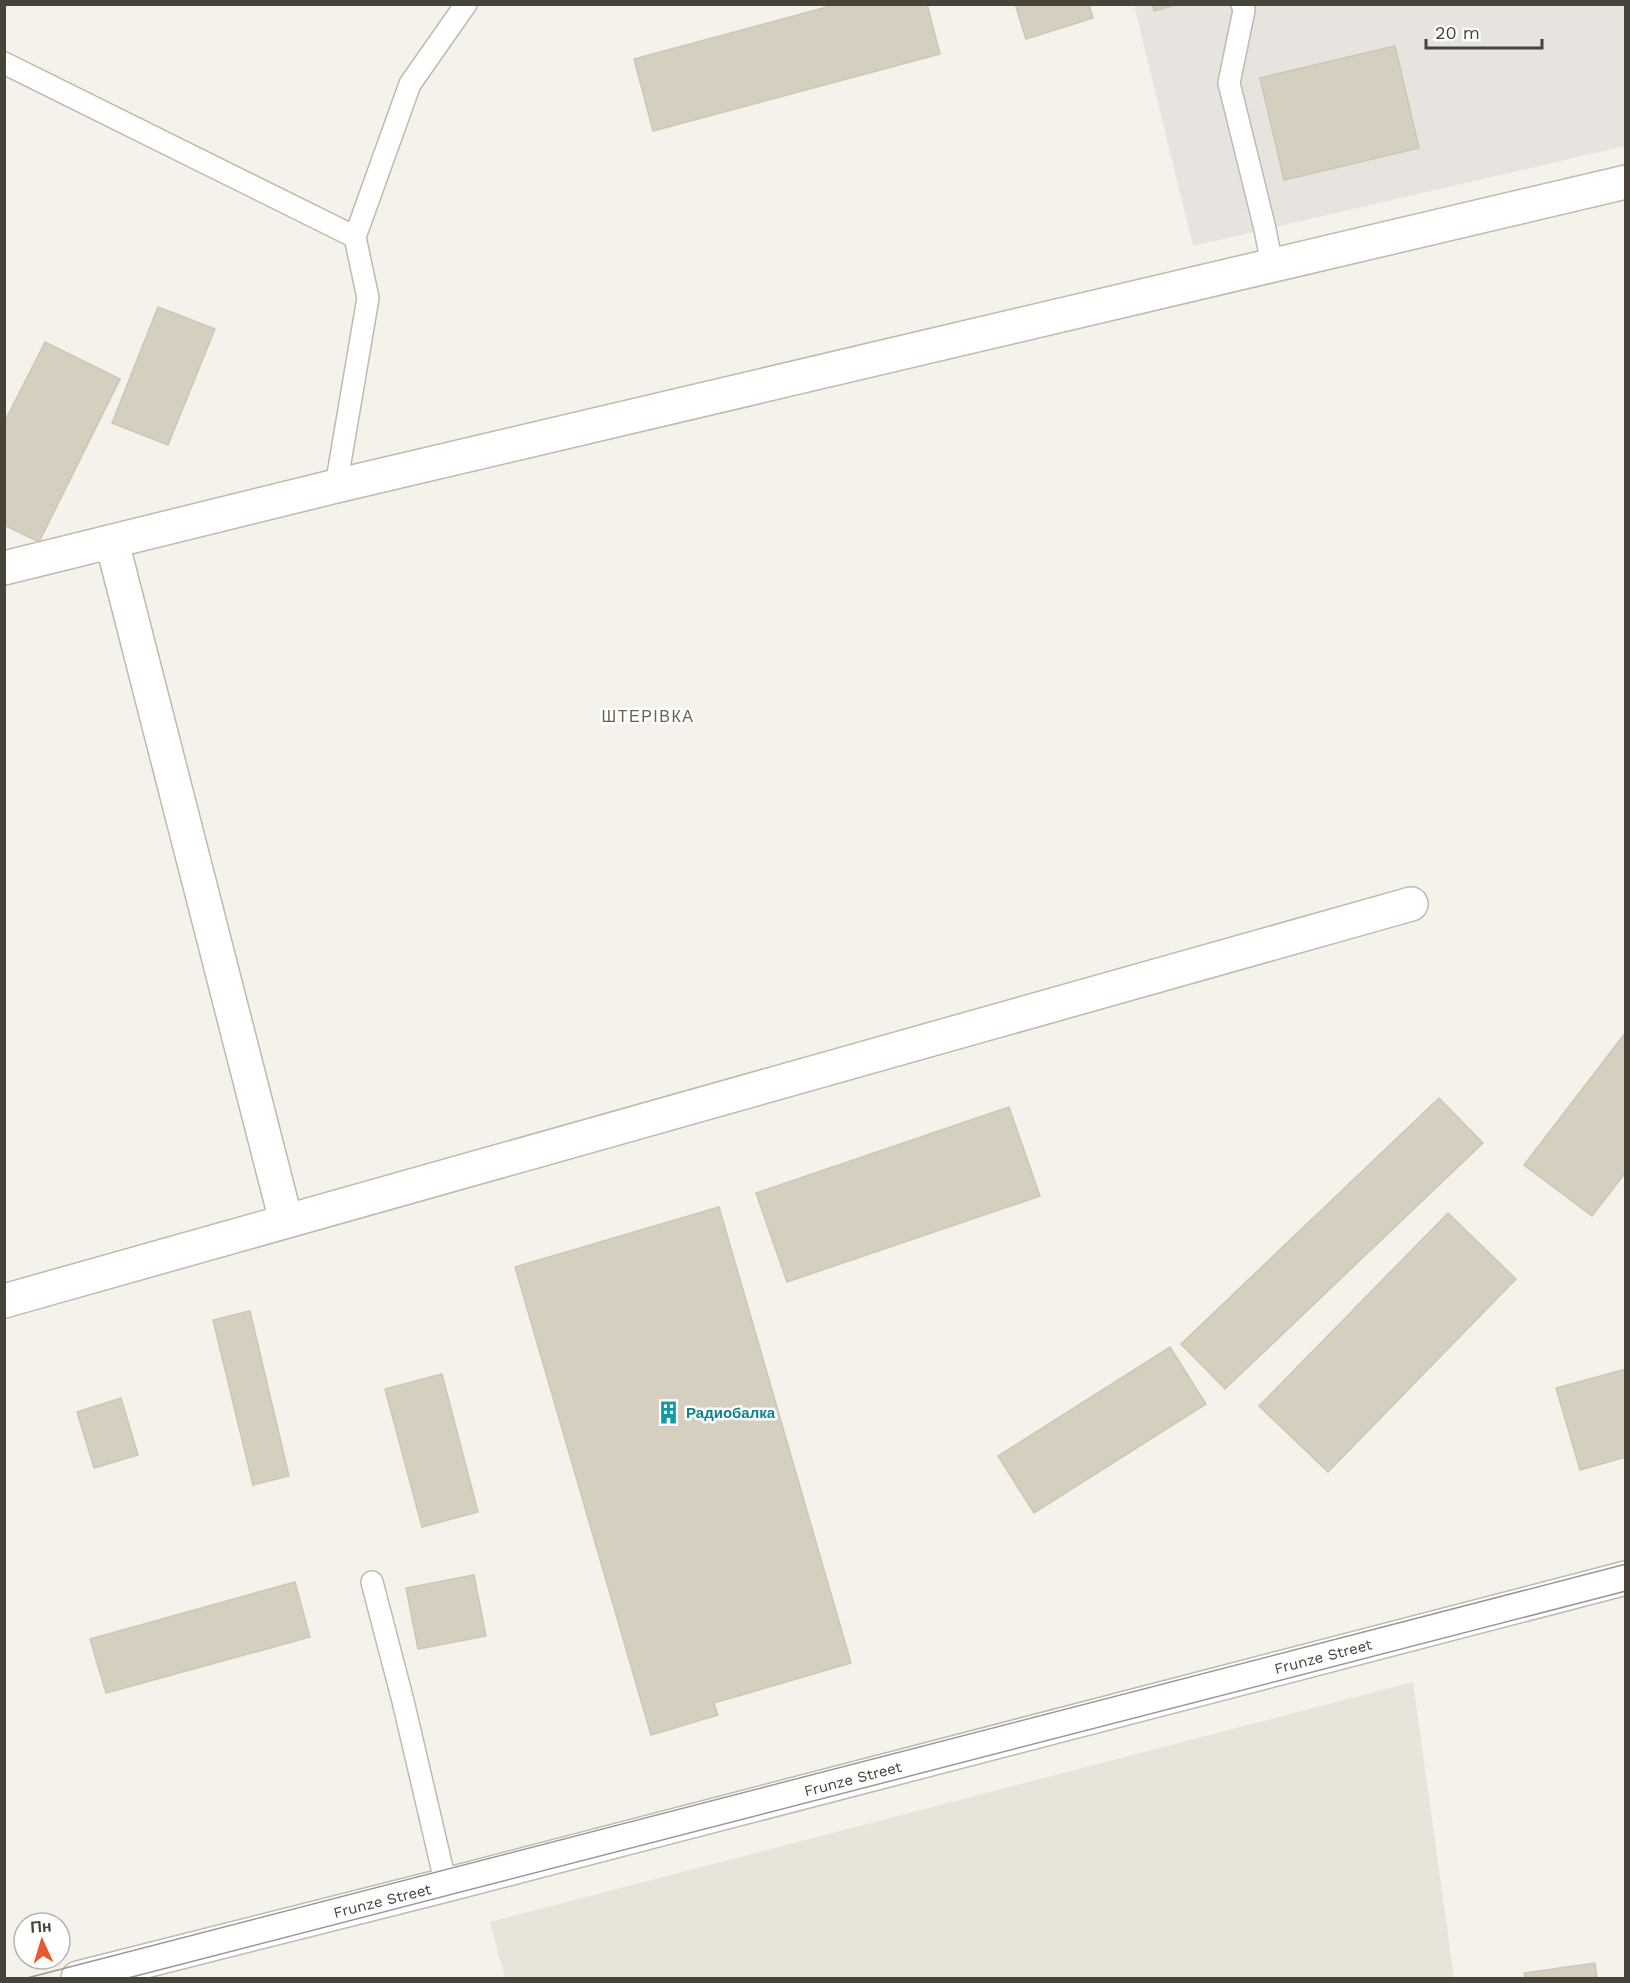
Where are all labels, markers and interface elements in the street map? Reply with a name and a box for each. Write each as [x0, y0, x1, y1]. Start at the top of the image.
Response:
scale bar [1426, 12, 1542, 50]
text: 20 m [1435, 22, 1480, 43]
district label: ШТЕРІВКА [602, 707, 694, 726]
building icon: Радиобалка [655, 1400, 681, 1426]
place label: Радиобалка [686, 1404, 776, 1422]
street label: Frunze Street [1273, 1635, 1375, 1678]
street label: Frunze Street [802, 1758, 904, 1800]
street label: Frunze Street [332, 1880, 434, 1922]
north arrow [12, 1911, 72, 1971]
text: Пн [30, 1916, 52, 1937]

